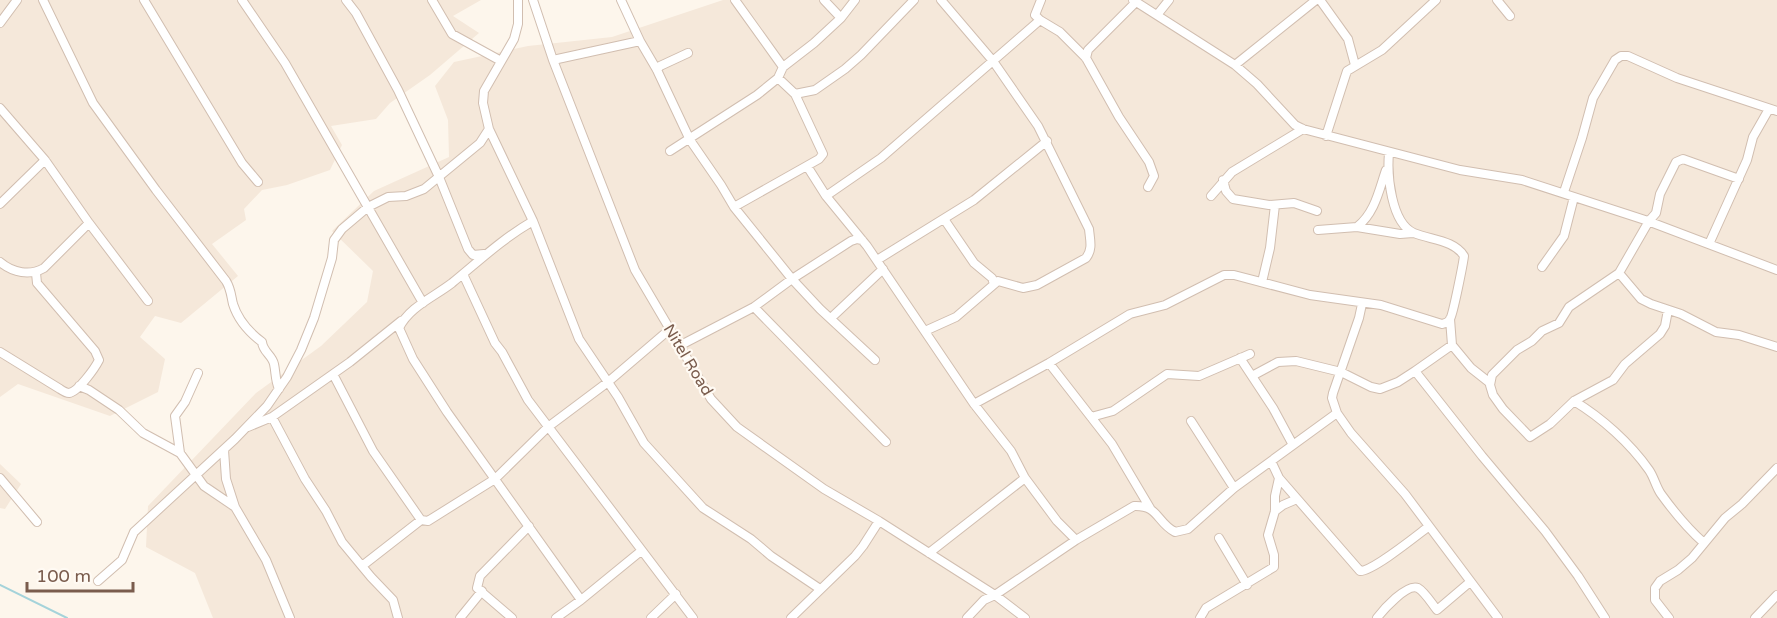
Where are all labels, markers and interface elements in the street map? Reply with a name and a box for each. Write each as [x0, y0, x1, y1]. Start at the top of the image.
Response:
street label: Nitel Road [659, 321, 717, 399]
scale bar [27, 555, 134, 593]
text: 100 m [36, 565, 91, 587]

